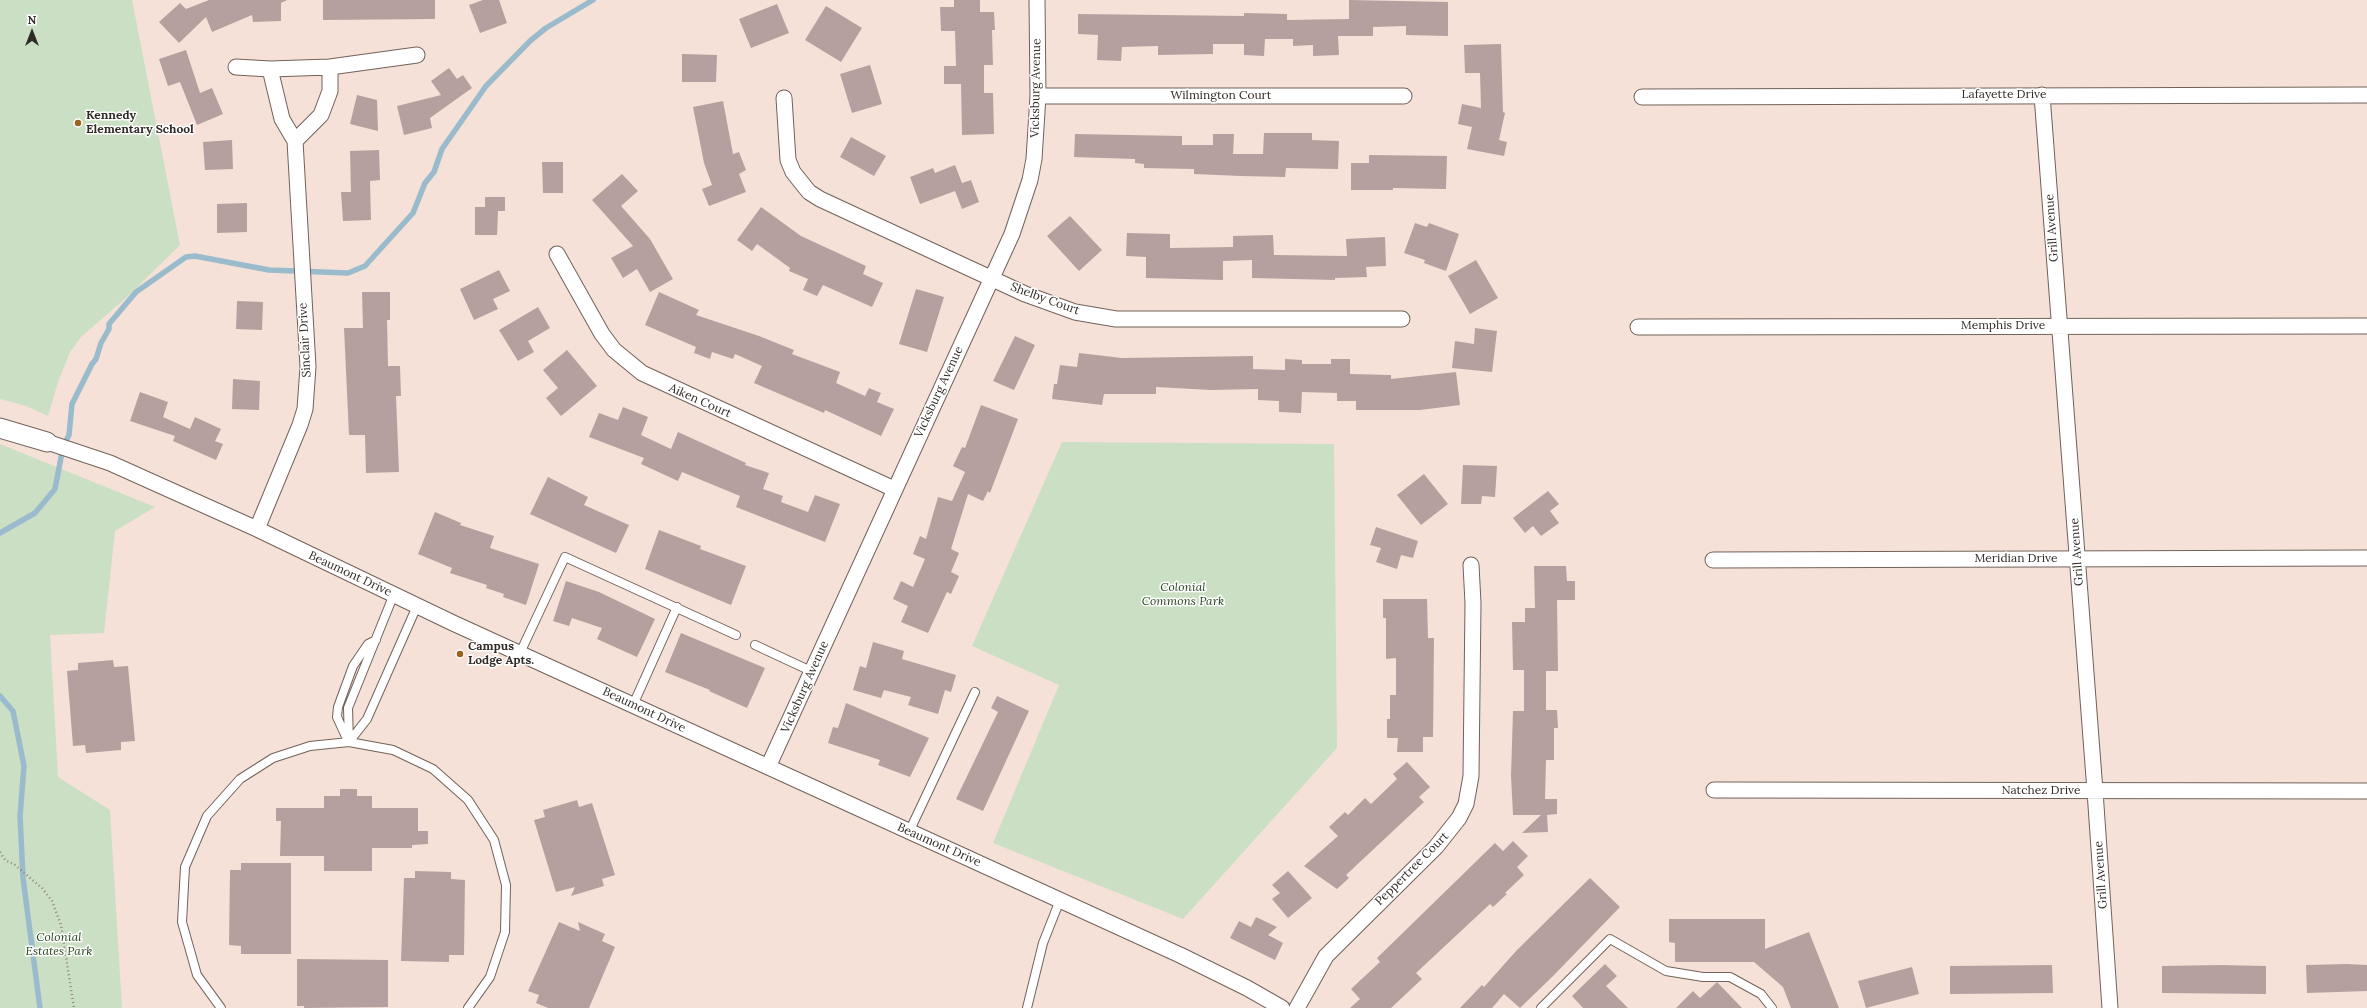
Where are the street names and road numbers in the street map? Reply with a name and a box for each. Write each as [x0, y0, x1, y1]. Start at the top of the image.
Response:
street label: Vicksburg Avenue [1028, 38, 1044, 138]
street label: Lafayette Drive [1961, 88, 2047, 102]
street label: Wilmington Court [1171, 89, 1271, 103]
street label: Grill Avenue [2042, 194, 2062, 262]
street label: Shelby Court [1008, 280, 1082, 318]
street label: Sinclair Drive [296, 302, 314, 378]
street label: Memphis Drive [1961, 319, 2045, 333]
street label: Vicksburg Avenue [912, 344, 966, 440]
street label: Aiken Court [667, 381, 733, 421]
street label: Grill Avenue [2067, 518, 2087, 586]
street label: Beaumont Drive [306, 548, 394, 600]
street label: Meridian Drive [1974, 552, 2058, 566]
street label: Vicksburg Avenue [778, 639, 832, 735]
street label: Beaumont Drive [600, 684, 688, 736]
street label: Natchez Drive [2001, 784, 2081, 798]
street label: Beaumont Drive [895, 820, 983, 870]
street label: Peppertree Court [1372, 829, 1452, 909]
street label: Grill Avenue [2091, 841, 2111, 909]

